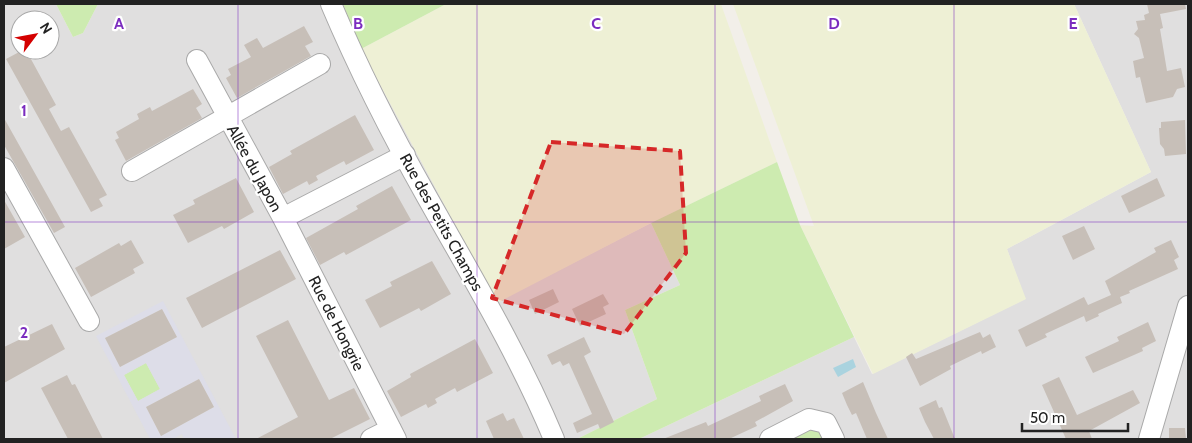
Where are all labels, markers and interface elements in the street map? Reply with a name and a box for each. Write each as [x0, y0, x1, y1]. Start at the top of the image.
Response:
north arrow [10, 10, 60, 60]
text: A [114, 14, 124, 33]
text: B [353, 14, 363, 33]
text: C [591, 14, 601, 33]
text: D [828, 14, 840, 33]
text: E [1068, 14, 1078, 33]
text: N [36, 19, 56, 37]
text: 1 [21, 101, 27, 120]
street label: Allée du Japon [223, 122, 286, 215]
street label: Rue des Petits Champs [396, 150, 487, 295]
street label: Rue de Hongrie [305, 273, 369, 374]
text: 2 [20, 323, 28, 342]
scale bar [1022, 400, 1128, 432]
text: 50 m [1030, 409, 1065, 427]

